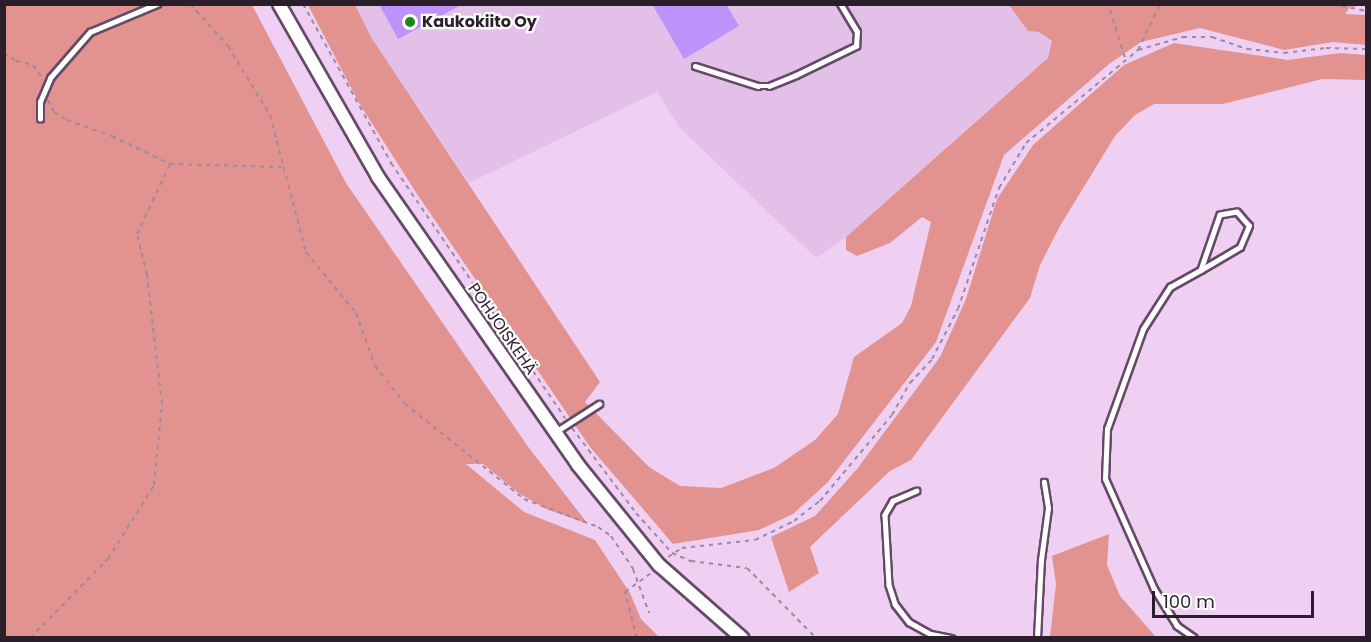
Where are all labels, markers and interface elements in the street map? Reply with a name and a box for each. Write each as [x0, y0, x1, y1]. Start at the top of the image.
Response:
place label: Kaukokiito Oy [422, 12, 537, 32]
marker: Kaukokiito Oy [403, 15, 417, 29]
street label: POHJOISKEHÄ [463, 280, 541, 378]
scale bar [1155, 579, 1317, 617]
text: 100 m [1163, 589, 1215, 614]

